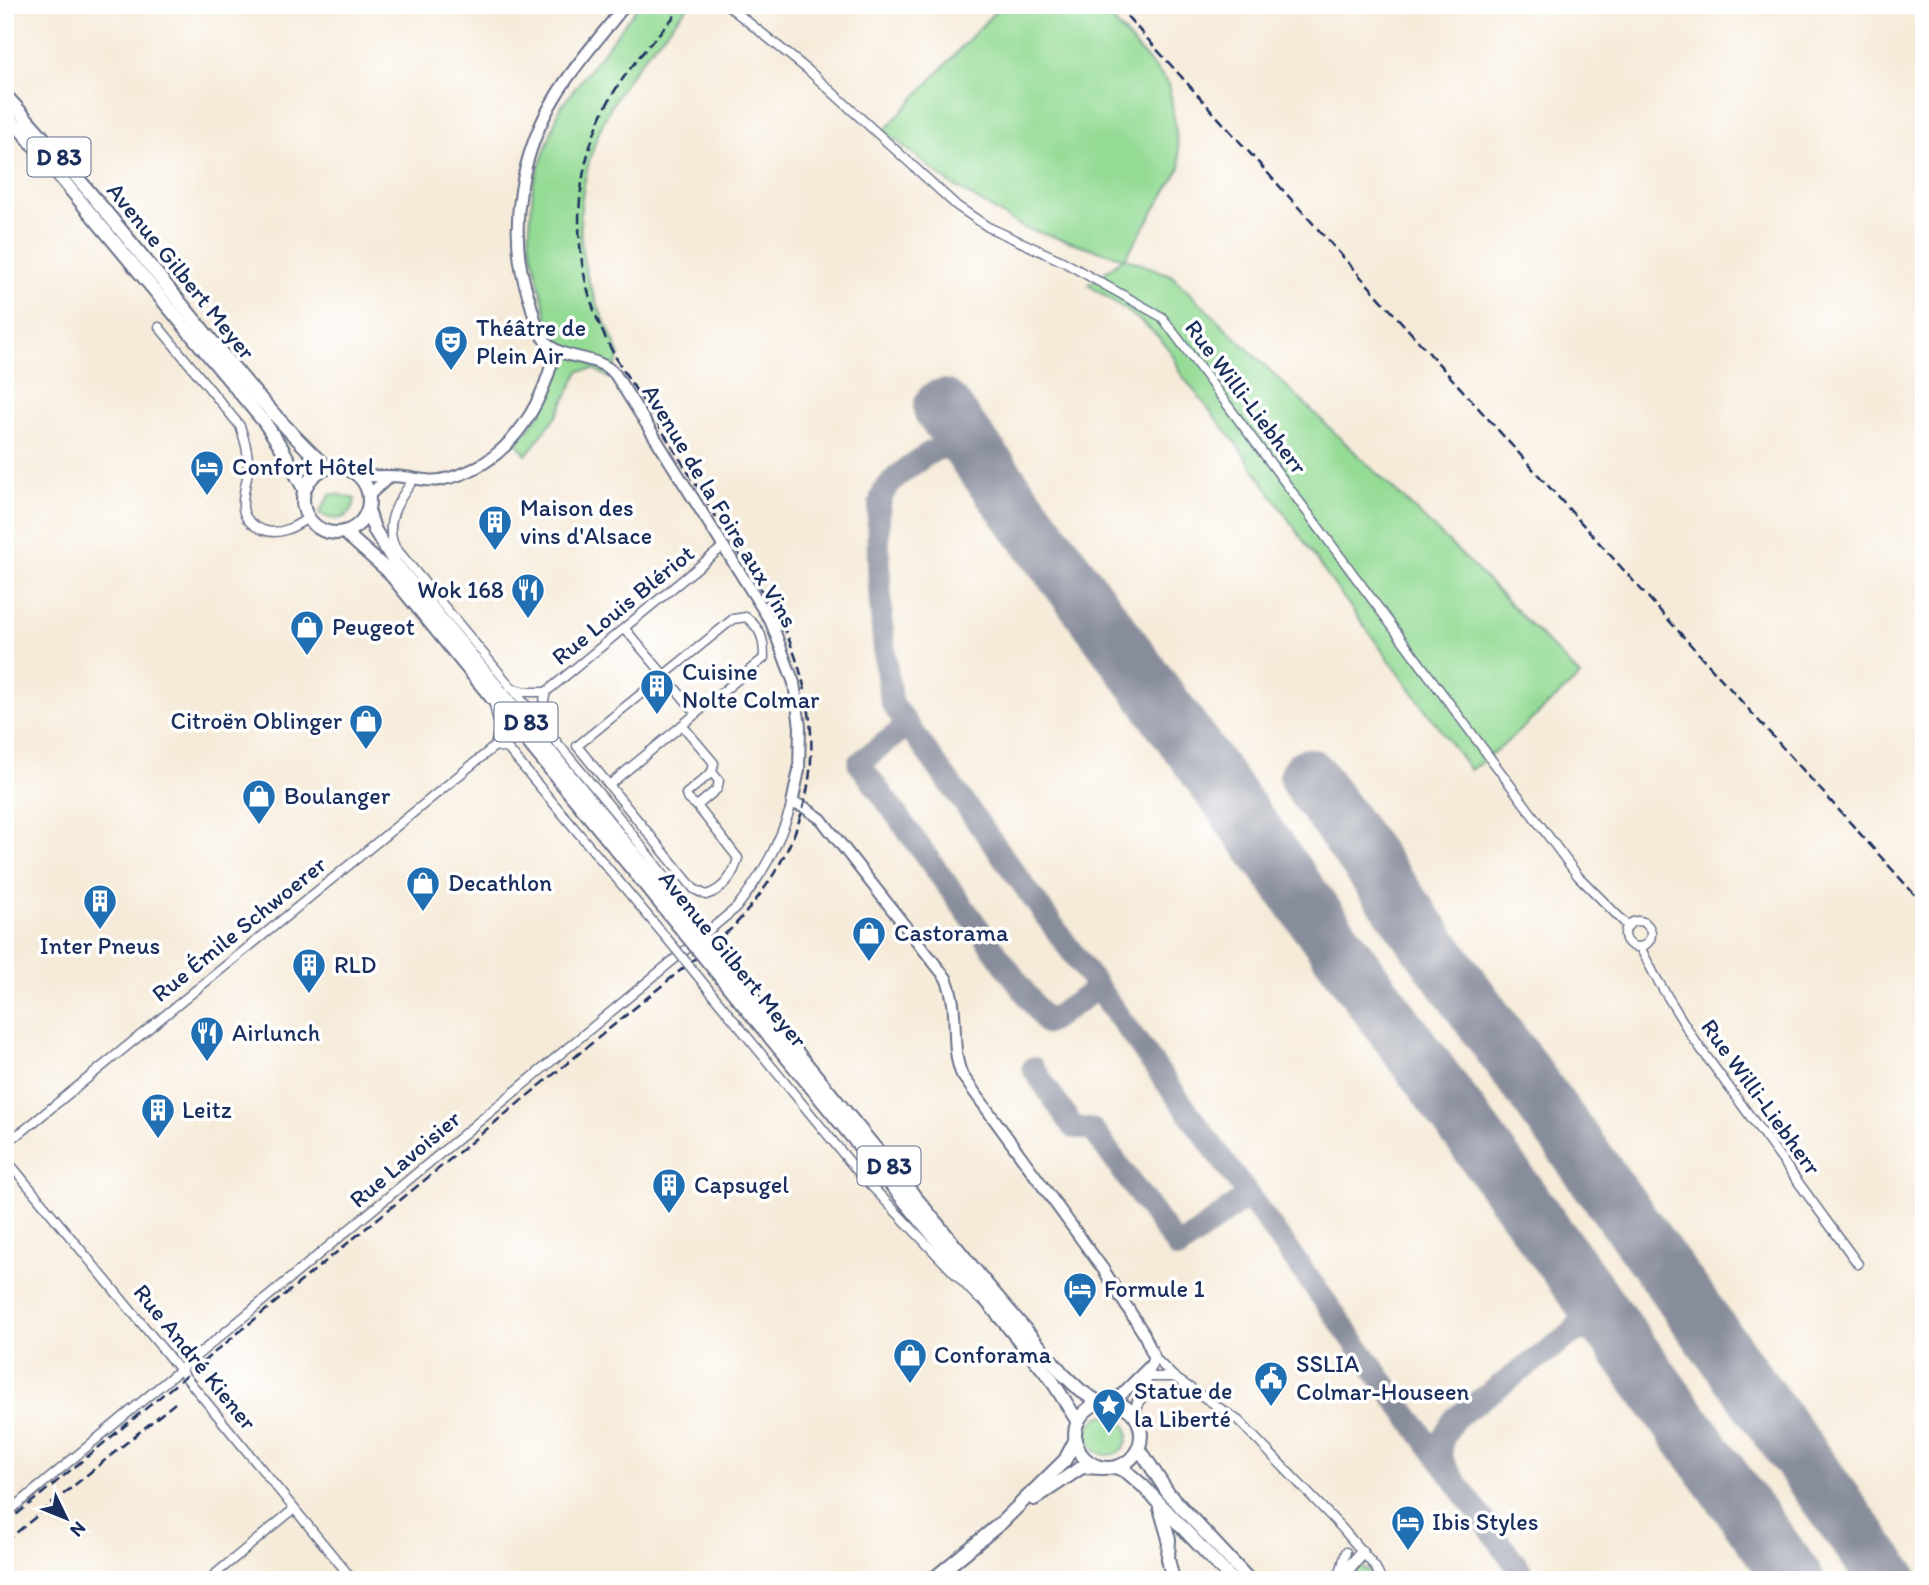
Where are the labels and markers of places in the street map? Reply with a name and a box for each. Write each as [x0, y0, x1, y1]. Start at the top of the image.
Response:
place label: Théâtre de Plein Air [476, 313, 586, 370]
theatre icon: Théâtre de Plein Air [432, 323, 470, 372]
hotel icon: Confort Hôtel [188, 448, 226, 497]
place label: Confort Hôtel [232, 452, 375, 481]
place label: Maison des vins d'Alsace [520, 493, 652, 550]
building icon: Maison des vins d'Alsace [476, 503, 514, 552]
restaurant icon: Wok 168 [509, 571, 547, 620]
place label: Wok 168 [417, 575, 504, 604]
shop icon: Peugeot [288, 608, 326, 657]
place label: Peugeot [332, 612, 415, 641]
place label: Cuisine Nolte Colmar [682, 657, 819, 714]
building icon: Cuisine Nolte Colmar [638, 667, 676, 716]
shop icon: Citroën Oblinger [347, 702, 385, 751]
place label: Citroën Oblinger [171, 706, 342, 735]
shop icon: Boulanger [240, 777, 278, 826]
place label: Boulanger [284, 781, 391, 810]
shop icon: Decathlon [404, 864, 442, 913]
place label: Decathlon [448, 868, 552, 897]
building icon: Inter Pneus [81, 882, 119, 931]
shop icon: Castorama [850, 914, 888, 963]
place label: Castorama [894, 918, 1009, 947]
place label: Inter Pneus [40, 931, 160, 960]
building icon: RLD [290, 946, 328, 995]
place label: RLD [334, 950, 376, 979]
restaurant icon: Airlunch [188, 1014, 226, 1063]
place label: Airlunch [232, 1018, 320, 1047]
building icon: Leitz [139, 1091, 177, 1140]
place label: Leitz [182, 1095, 232, 1124]
building icon: Capsugel [650, 1166, 688, 1215]
place label: Capsugel [694, 1170, 789, 1199]
hotel icon: Formule 1 [1061, 1270, 1099, 1319]
place label: Formule 1 [1104, 1274, 1205, 1303]
shop icon: Conforama [891, 1336, 929, 1385]
place label: Conforama [934, 1340, 1052, 1369]
place label: SSLIA Colmar-Houseen [1296, 1349, 1470, 1406]
public building icon: SSLIA Colmar-Houseen [1252, 1359, 1290, 1408]
place label: Statue de la Liberté [1134, 1376, 1233, 1433]
place icon: Statue de la Liberté [1090, 1386, 1128, 1435]
hotel icon: Ibis Styles [1389, 1503, 1427, 1552]
place label: Ibis Styles [1432, 1507, 1538, 1536]

